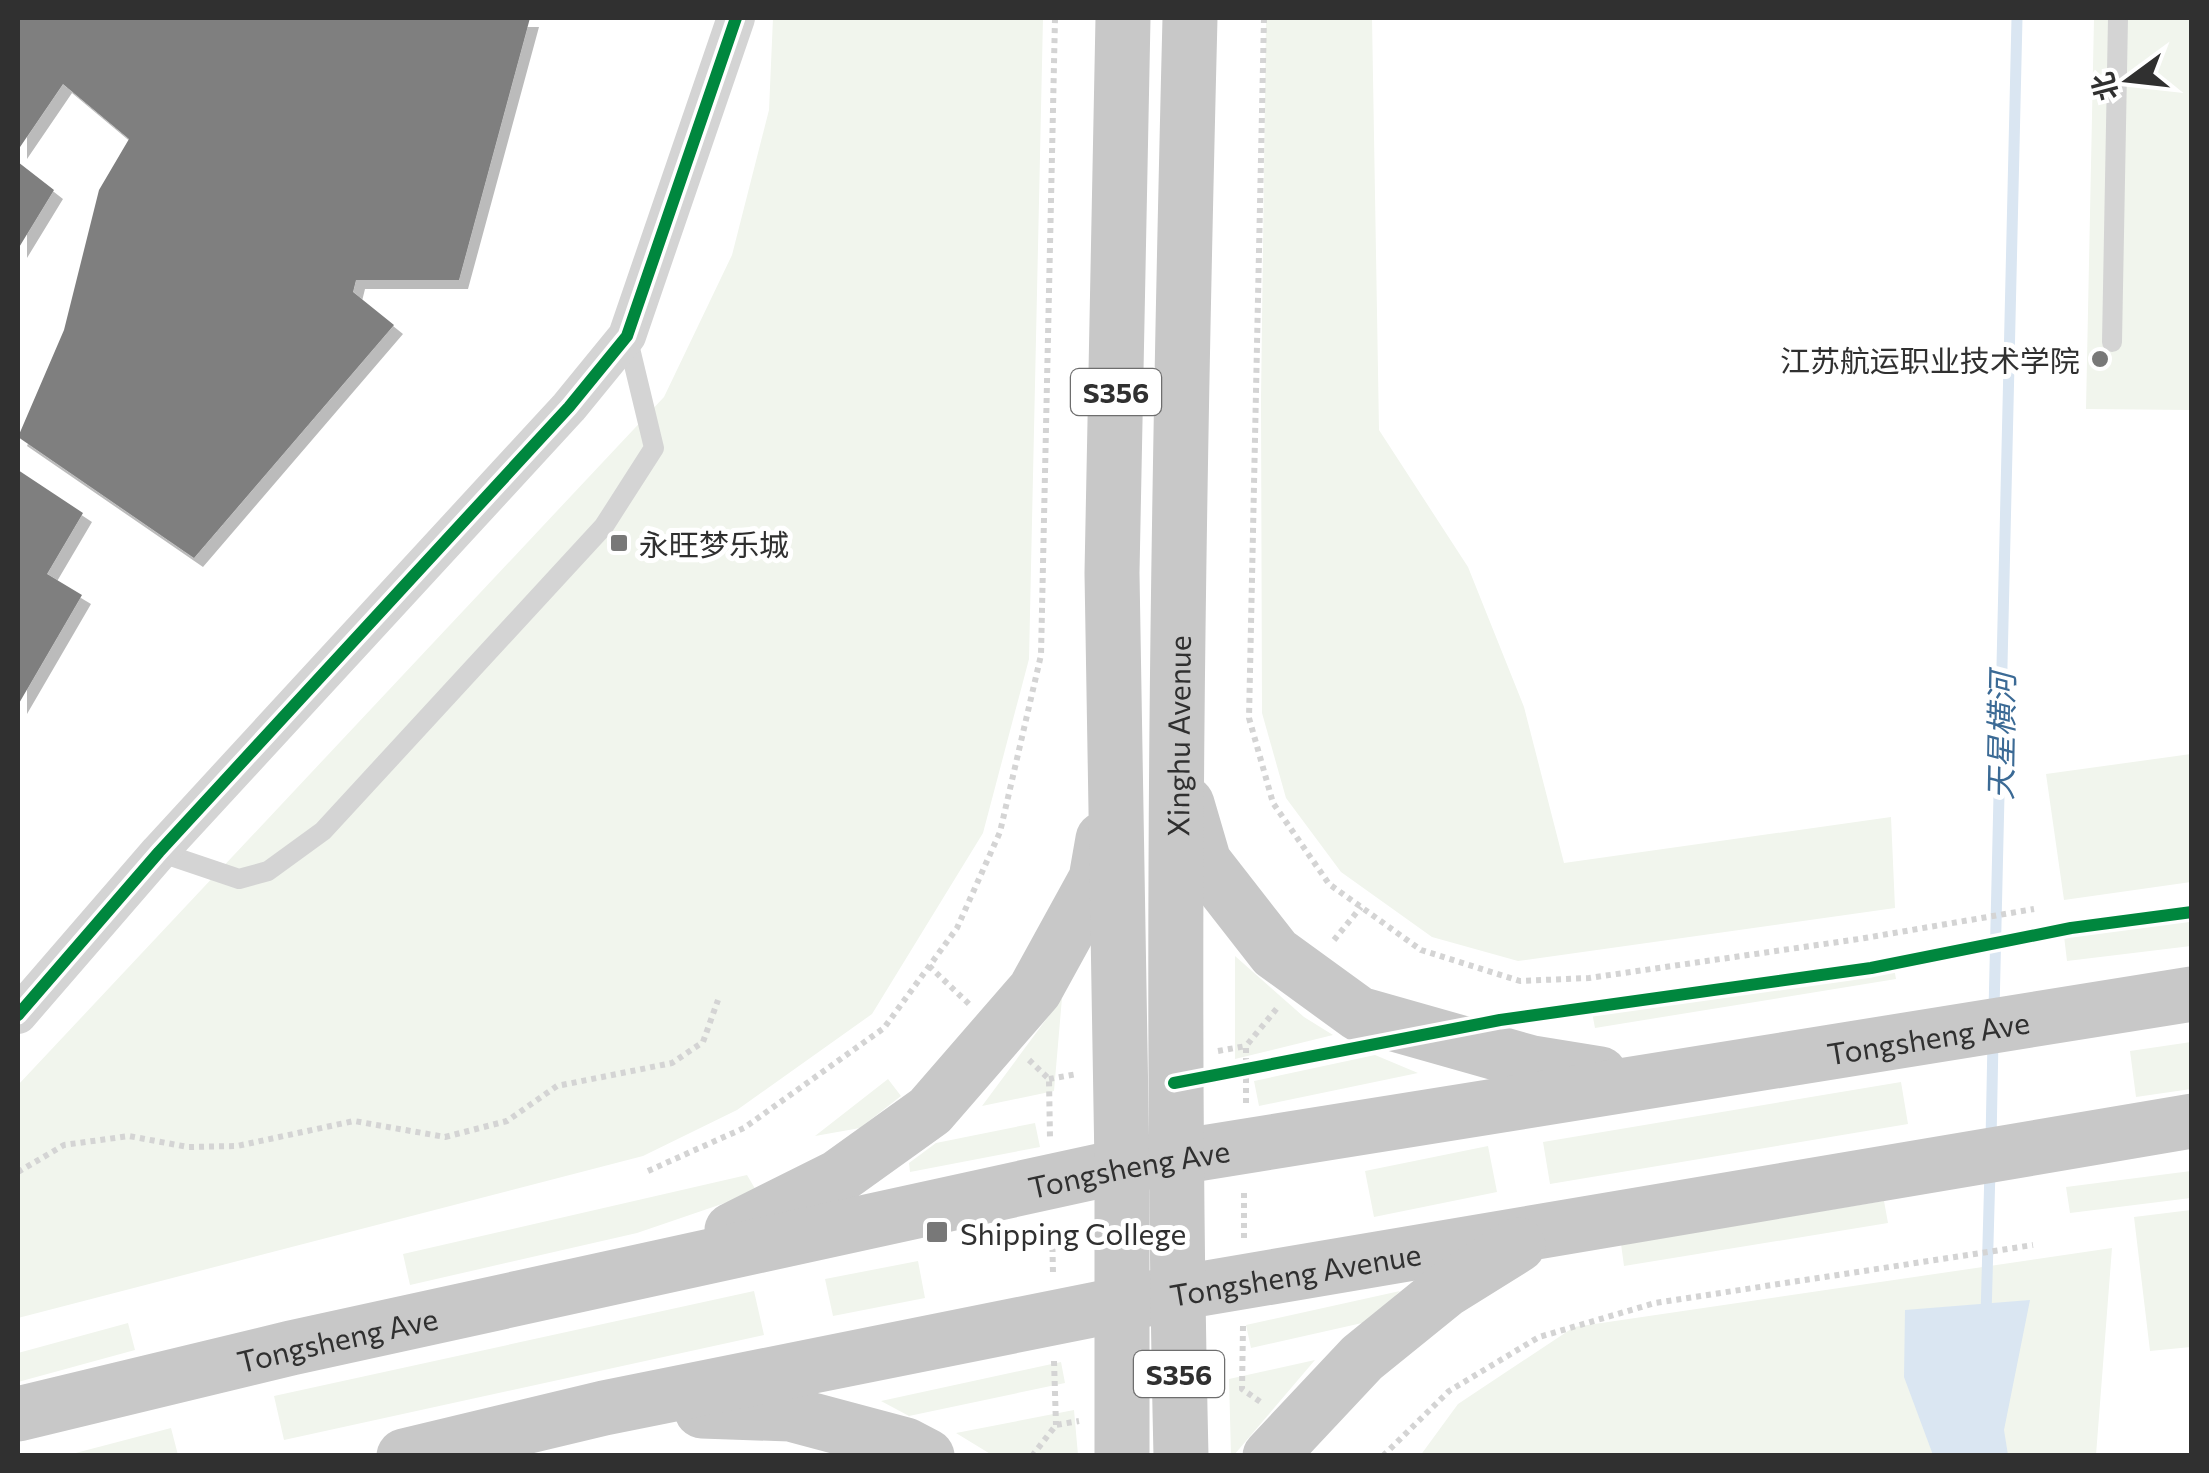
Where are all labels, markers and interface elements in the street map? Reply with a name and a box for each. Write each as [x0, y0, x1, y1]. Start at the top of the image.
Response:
north arrow [2079, 30, 2179, 130]
text: 北 [2084, 69, 2124, 105]
place label: 江苏航运职业技术学院 [1780, 341, 2080, 378]
marker: 江苏航运职业技术学院 [2089, 348, 2111, 370]
road number: S356 [1071, 369, 1161, 415]
place label: 永旺梦乐城 [639, 525, 789, 562]
marker: 永旺梦乐城 [608, 532, 630, 554]
street label: Xinghu Avenue [1158, 635, 1196, 837]
water label: 天星横河 [1979, 666, 2021, 800]
street label: Tongsheng Ave [1824, 1002, 2032, 1071]
street label: Tongsheng Ave [1024, 1130, 1232, 1205]
place label: Shipping College [960, 1214, 1186, 1251]
marker: Shipping College [924, 1219, 950, 1245]
street label: Tongsheng Avenue [1167, 1233, 1424, 1312]
street label: Tongsheng Ave [233, 1298, 441, 1379]
road number: S356 [1134, 1351, 1224, 1397]

